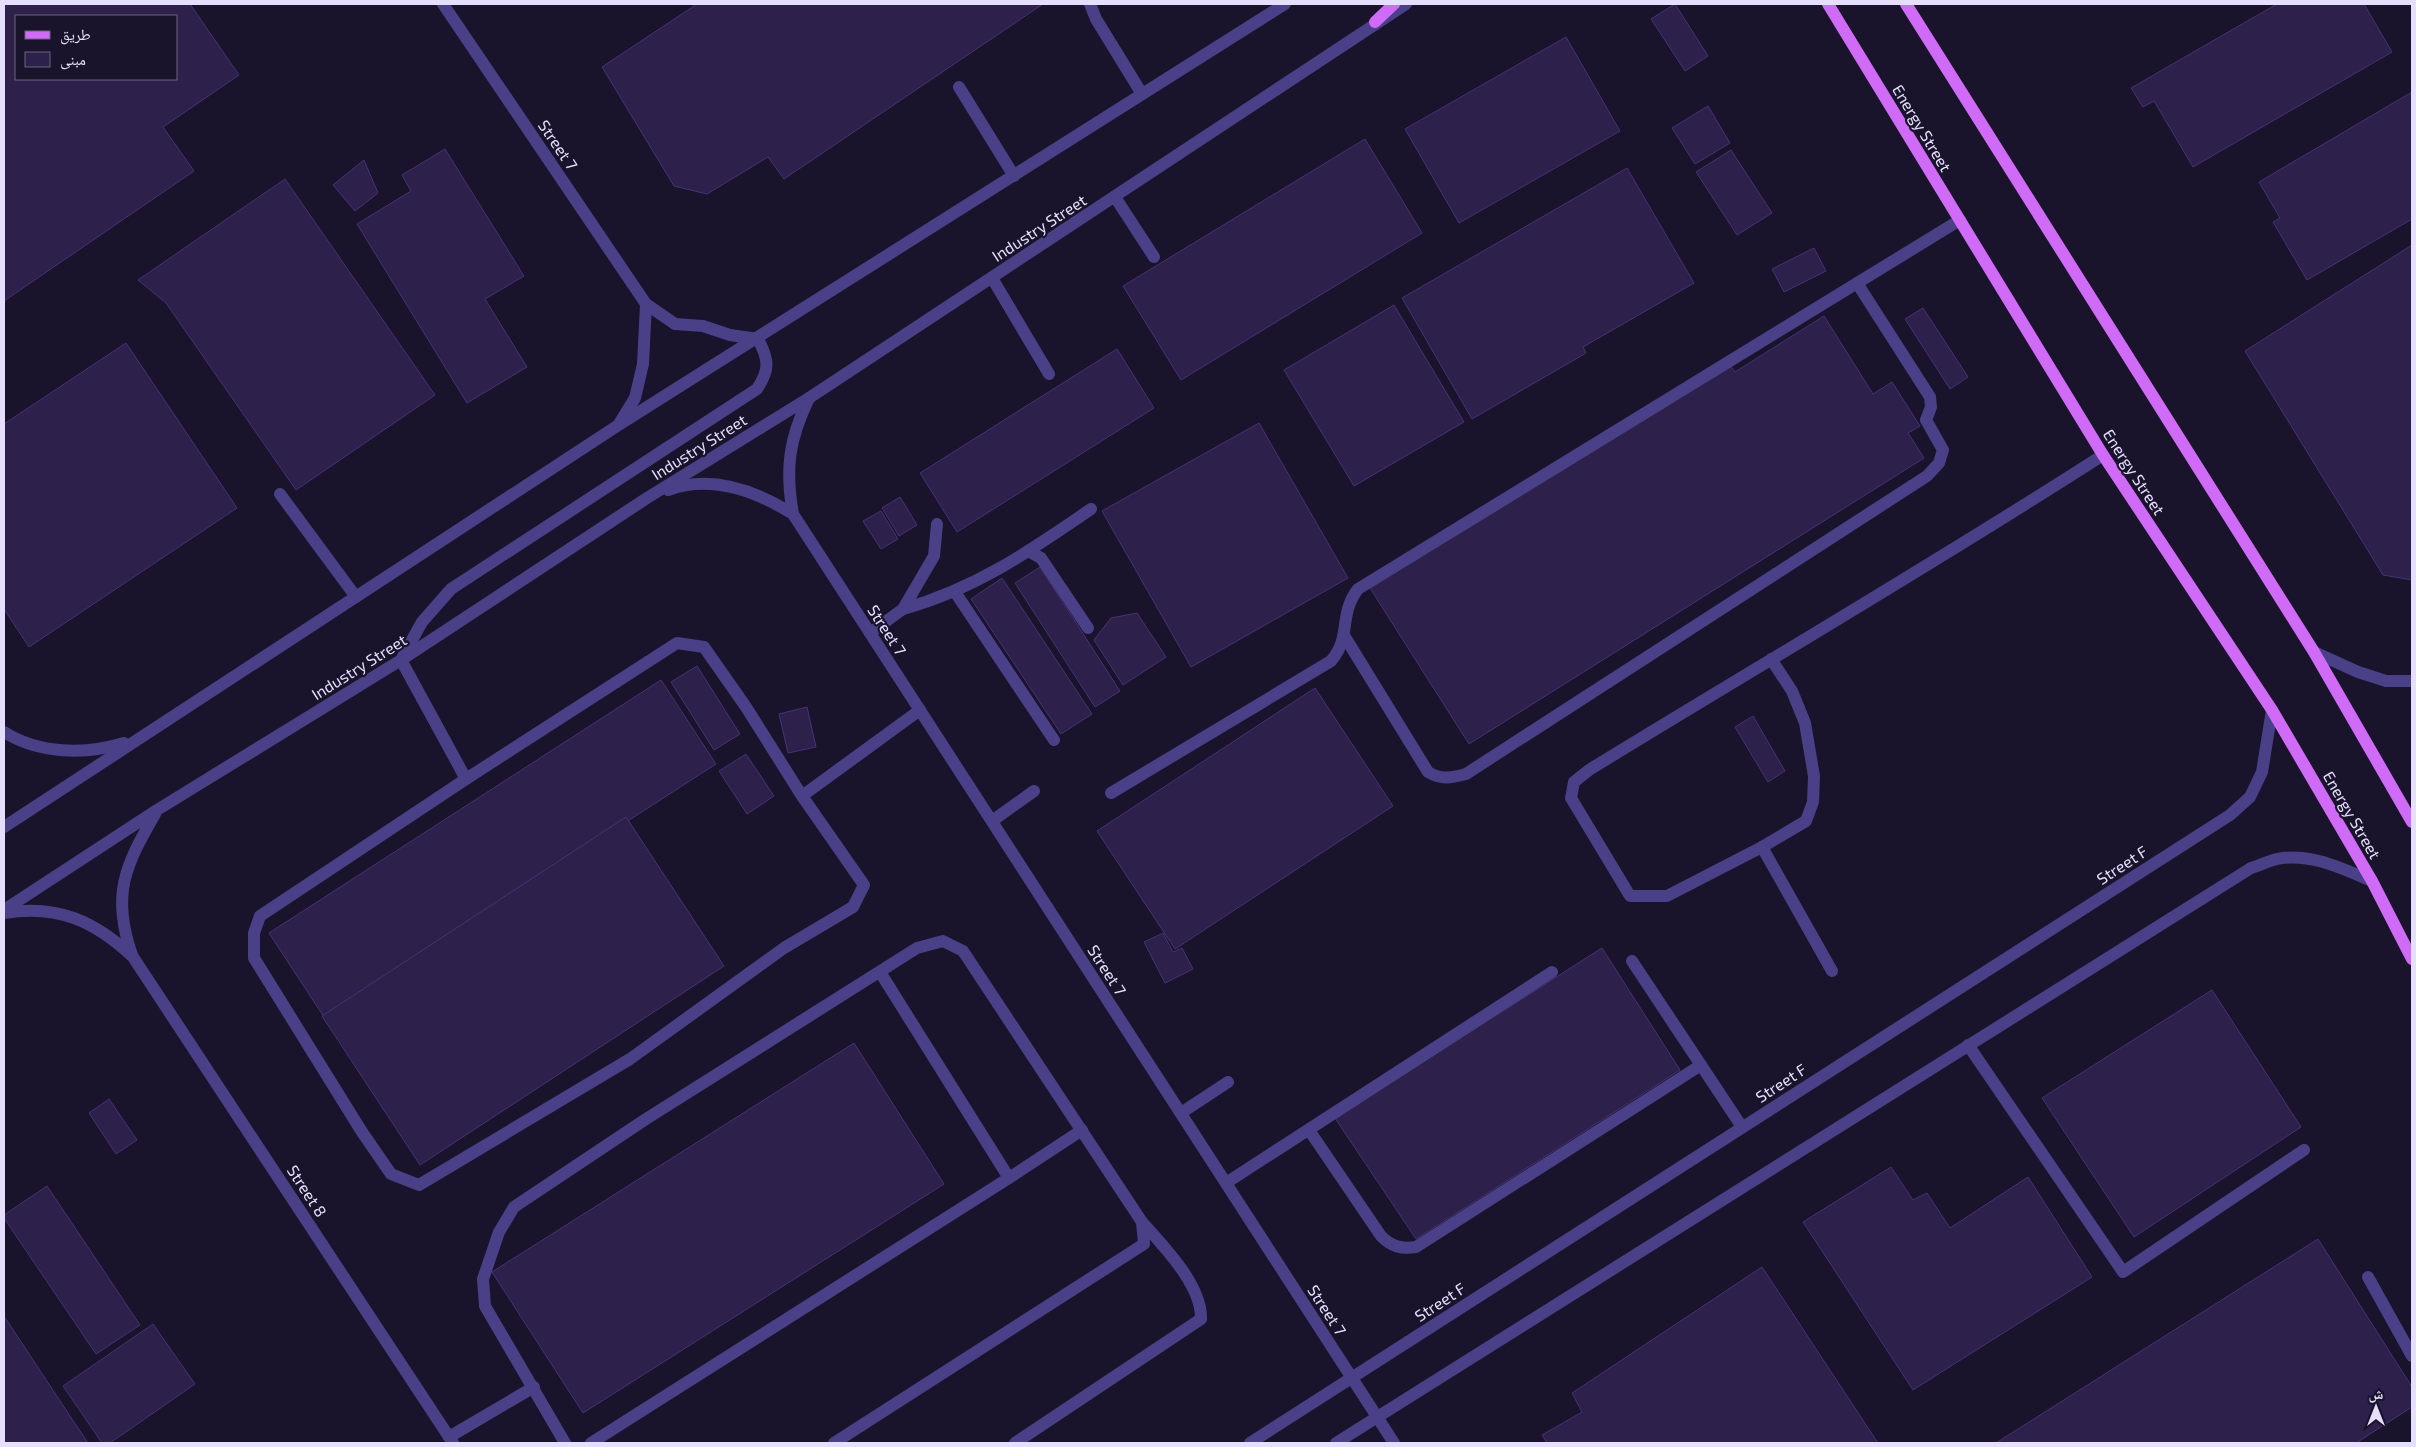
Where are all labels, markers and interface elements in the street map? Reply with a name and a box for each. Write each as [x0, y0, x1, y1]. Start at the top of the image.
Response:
legend [15, 15, 178, 80]
text: طريق [60, 25, 91, 45]
text: مبنى [60, 50, 86, 70]
street label: Energy Street [1889, 81, 1956, 175]
street label: Street 7 [535, 116, 582, 173]
street label: Industry Street [988, 190, 1089, 265]
street label: Industry Street [648, 410, 750, 483]
street label: Energy Street [2100, 425, 2169, 518]
street label: Street 7 [864, 601, 911, 658]
street label: Industry Street [308, 630, 410, 703]
street label: Energy Street [2320, 767, 2385, 862]
street label: Street F [2093, 841, 2151, 888]
street label: Street 7 [1084, 941, 1131, 998]
street label: Street F [1752, 1059, 1810, 1106]
street label: Street 8 [284, 1161, 331, 1220]
street label: Street F [1411, 1278, 1469, 1325]
street label: Street 7 [1304, 1281, 1351, 1338]
north arrow [2351, 1382, 2401, 1432]
text: ش [2369, 1385, 2384, 1403]

